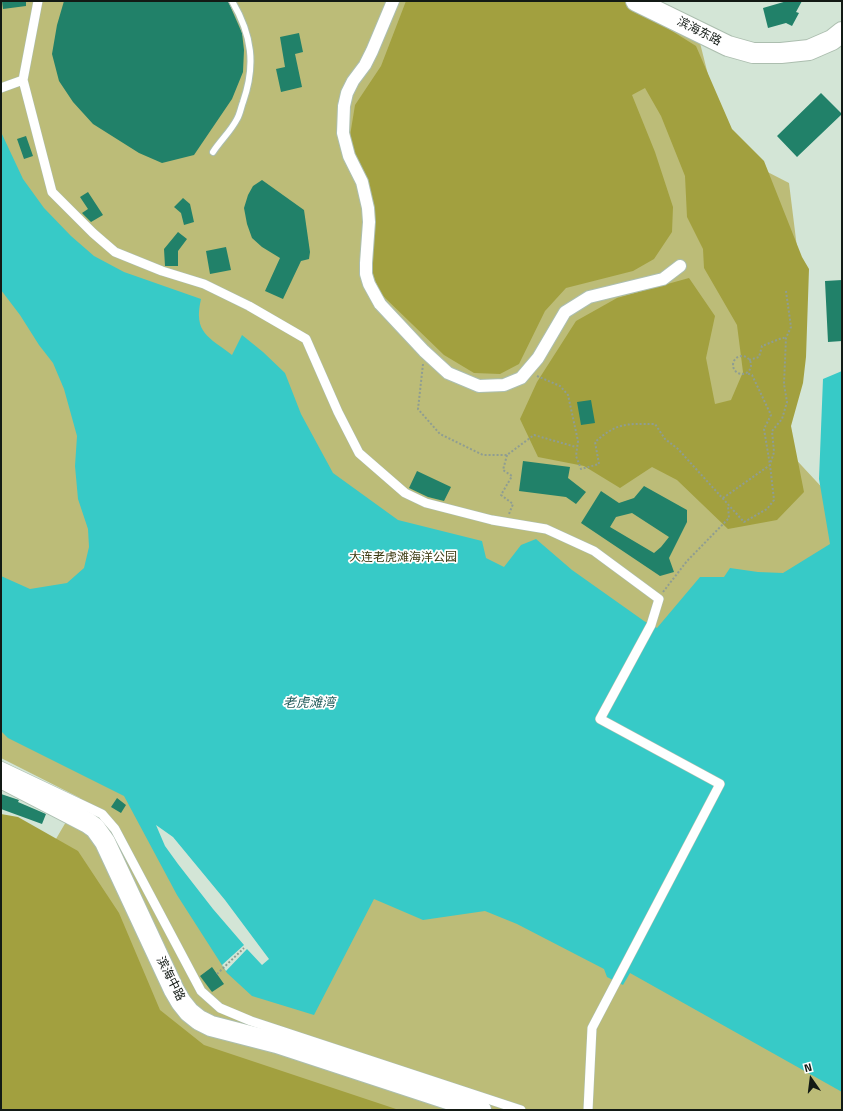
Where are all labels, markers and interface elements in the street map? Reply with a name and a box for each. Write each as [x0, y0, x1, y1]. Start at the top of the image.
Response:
street label: 滨海东路 [674, 15, 724, 49]
park label: 大连老虎滩海洋公园 [349, 551, 457, 565]
water label: 老虎滩湾 [283, 696, 335, 712]
street label: 滨海中路 [153, 954, 187, 1004]
north arrow [791, 1059, 831, 1099]
text: N [802, 1059, 814, 1076]

